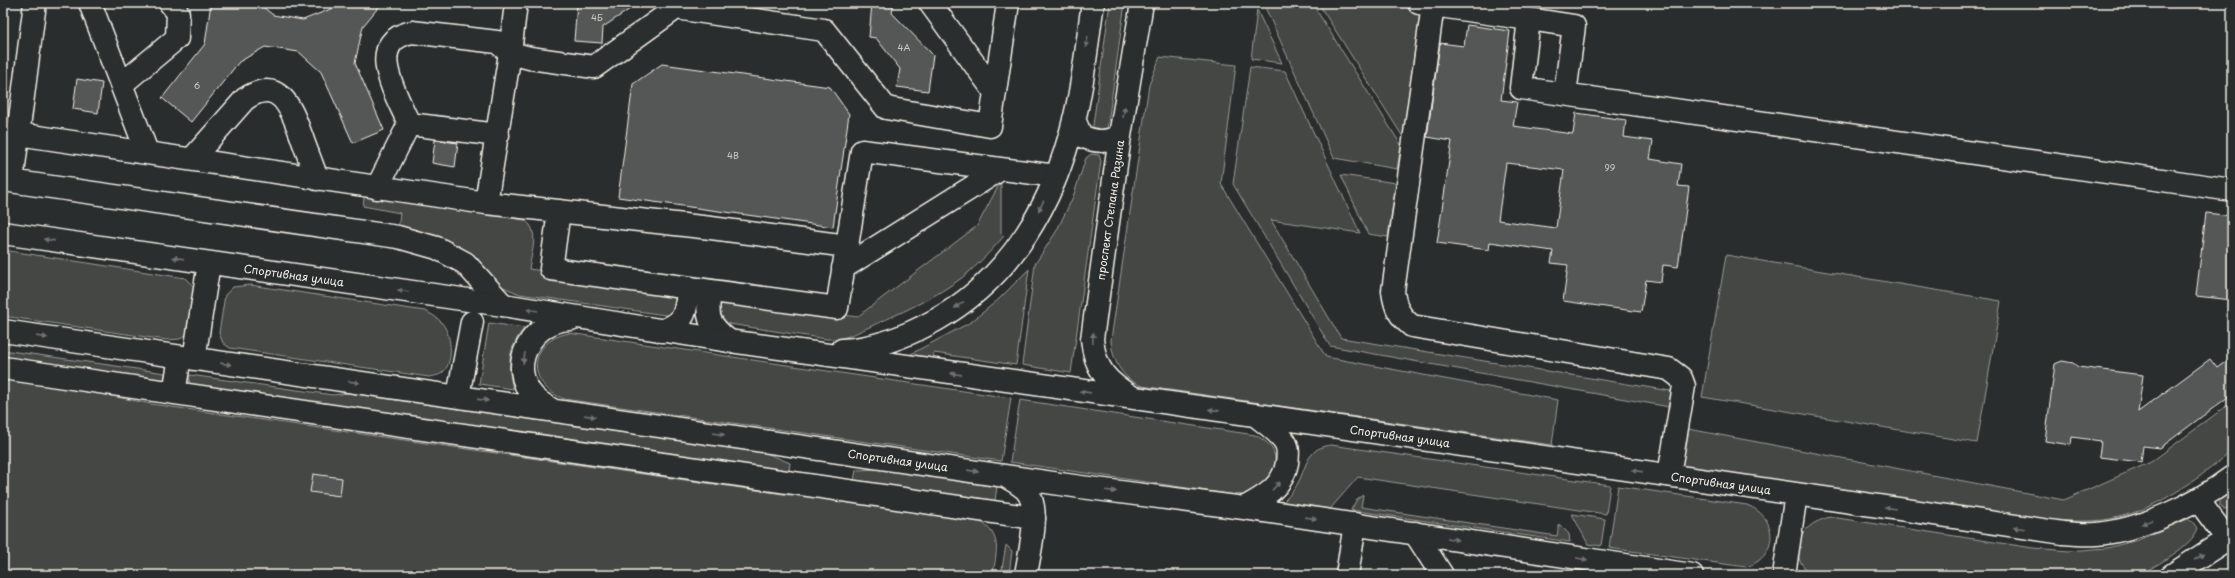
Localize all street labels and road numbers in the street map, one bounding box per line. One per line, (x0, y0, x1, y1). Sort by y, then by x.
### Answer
street label: проспект Степана Разина (1092, 139, 1128, 281)
street label: Спортивная улица (243, 260, 345, 290)
street label: Спортивная улица (1349, 421, 1451, 451)
street label: Спортивная улица (847, 445, 949, 475)
street label: Спортивная улица (1670, 468, 1772, 498)

